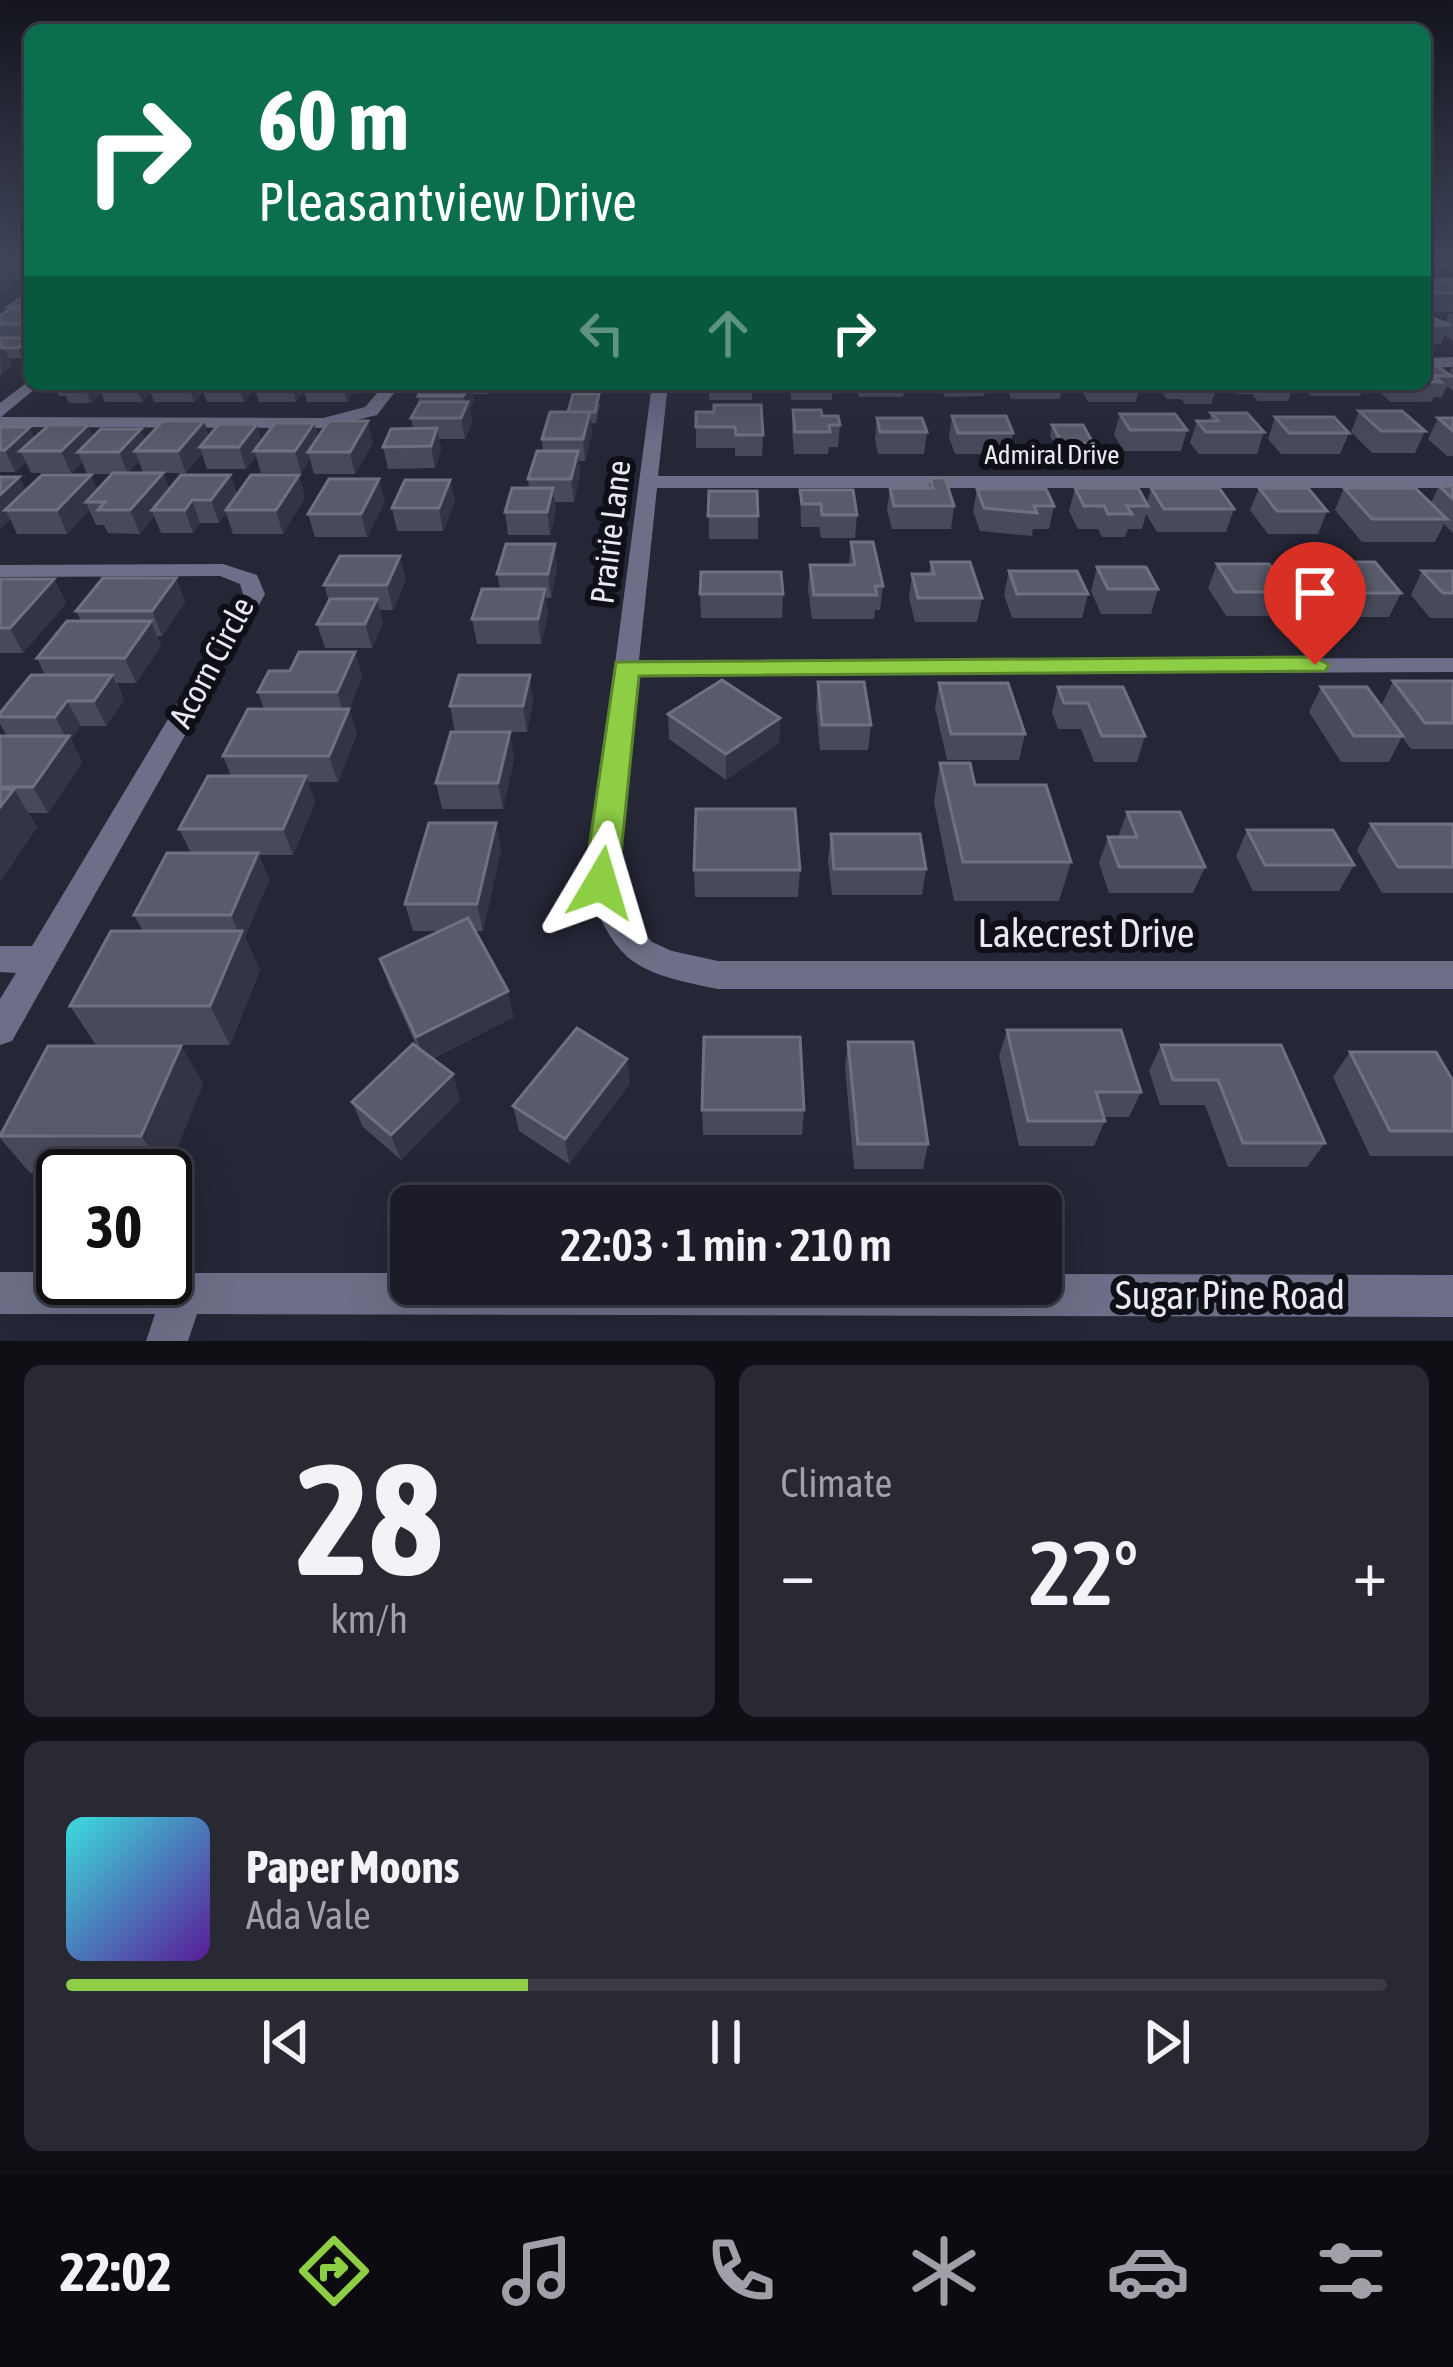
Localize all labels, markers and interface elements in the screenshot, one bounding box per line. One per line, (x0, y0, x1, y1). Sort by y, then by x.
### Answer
icon: right (60, 72, 216, 228)
text: 60 m (258, 72, 409, 168)
text: Pleasantview Drive (258, 171, 637, 232)
icon: left (569, 300, 635, 366)
icon: ahead (695, 300, 761, 366)
icon: right (821, 300, 887, 366)
street label: Admiral Drive (985, 439, 1119, 470)
street label: Prairie Lane (582, 458, 638, 606)
pin (1264, 542, 1366, 665)
icon: arrive (1282, 560, 1348, 626)
street label: Acorn Circle (161, 590, 261, 734)
position arrow (538, 820, 664, 946)
street label: Lakecrest Drive (978, 911, 1194, 955)
speed limit sign: 30 (36, 1149, 192, 1305)
text: 22:03 · 1 min · 210 m (560, 1219, 892, 1271)
street label: Sugar Pine Road (1115, 1273, 1345, 1317)
text: 28 (296, 1429, 443, 1608)
text: Climate (781, 1461, 892, 1505)
text: 22° (1029, 1521, 1138, 1624)
text: − (781, 1534, 815, 1610)
text: + (1353, 1534, 1387, 1610)
text: km/h (331, 1597, 408, 1641)
text: Paper Moons (246, 1841, 459, 1893)
text: Ada Vale (246, 1893, 371, 1937)
icon: previous (253, 2009, 319, 2075)
icon: pause (693, 2009, 759, 2075)
icon: next (1134, 2009, 1200, 2075)
icon: directions (292, 2229, 376, 2313)
icon: music (495, 2229, 579, 2313)
icon: phone (699, 2229, 783, 2313)
icon: climate (902, 2229, 986, 2313)
icon: car (1106, 2229, 1190, 2313)
icon: filters (1309, 2229, 1393, 2313)
text: 22:02 (60, 2241, 172, 2302)

